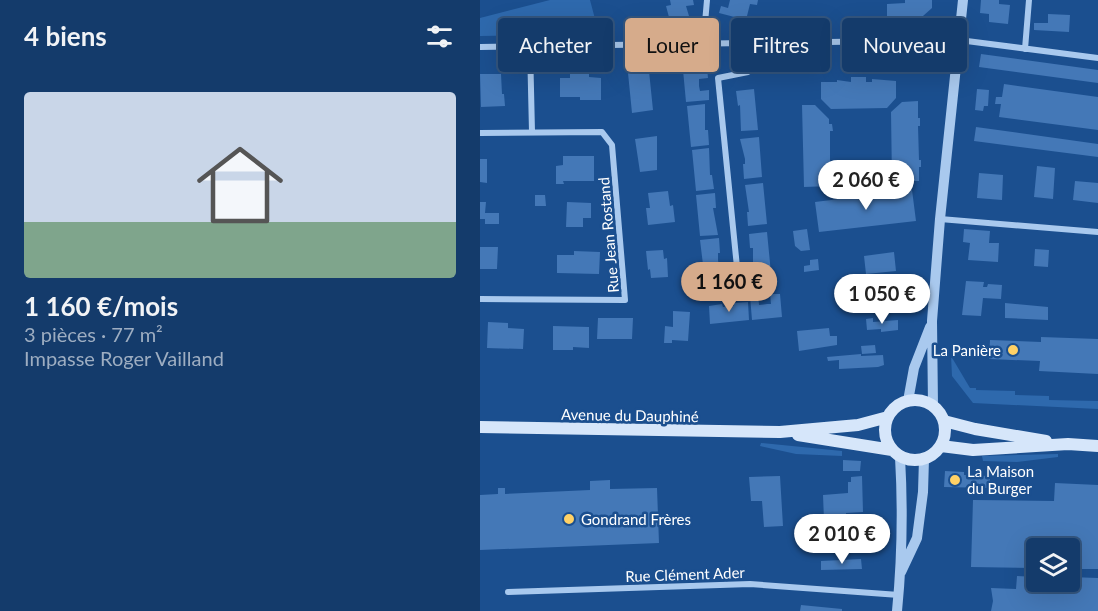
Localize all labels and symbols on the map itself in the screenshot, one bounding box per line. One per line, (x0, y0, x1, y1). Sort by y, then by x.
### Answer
pin: 2 060 € (811, 160, 921, 211)
street label: Rue Jean Rostand (594, 176, 622, 294)
pin: 1 160 € (674, 262, 784, 313)
pin: 1 050 € (827, 274, 937, 325)
place label: La Panière (933, 341, 1001, 359)
marker: La Panière (1006, 343, 1020, 357)
street label: Avenue du Dauphiné (561, 405, 699, 425)
place label: La Maison du Burger (967, 462, 1034, 497)
marker: La Maison du Burger (948, 473, 962, 487)
place label: Gondrand Frères (581, 510, 691, 528)
marker: Gondrand Frères (562, 512, 576, 526)
pin: 2 010 € (787, 514, 897, 565)
street label: Rue Clément Ader (625, 563, 746, 585)

